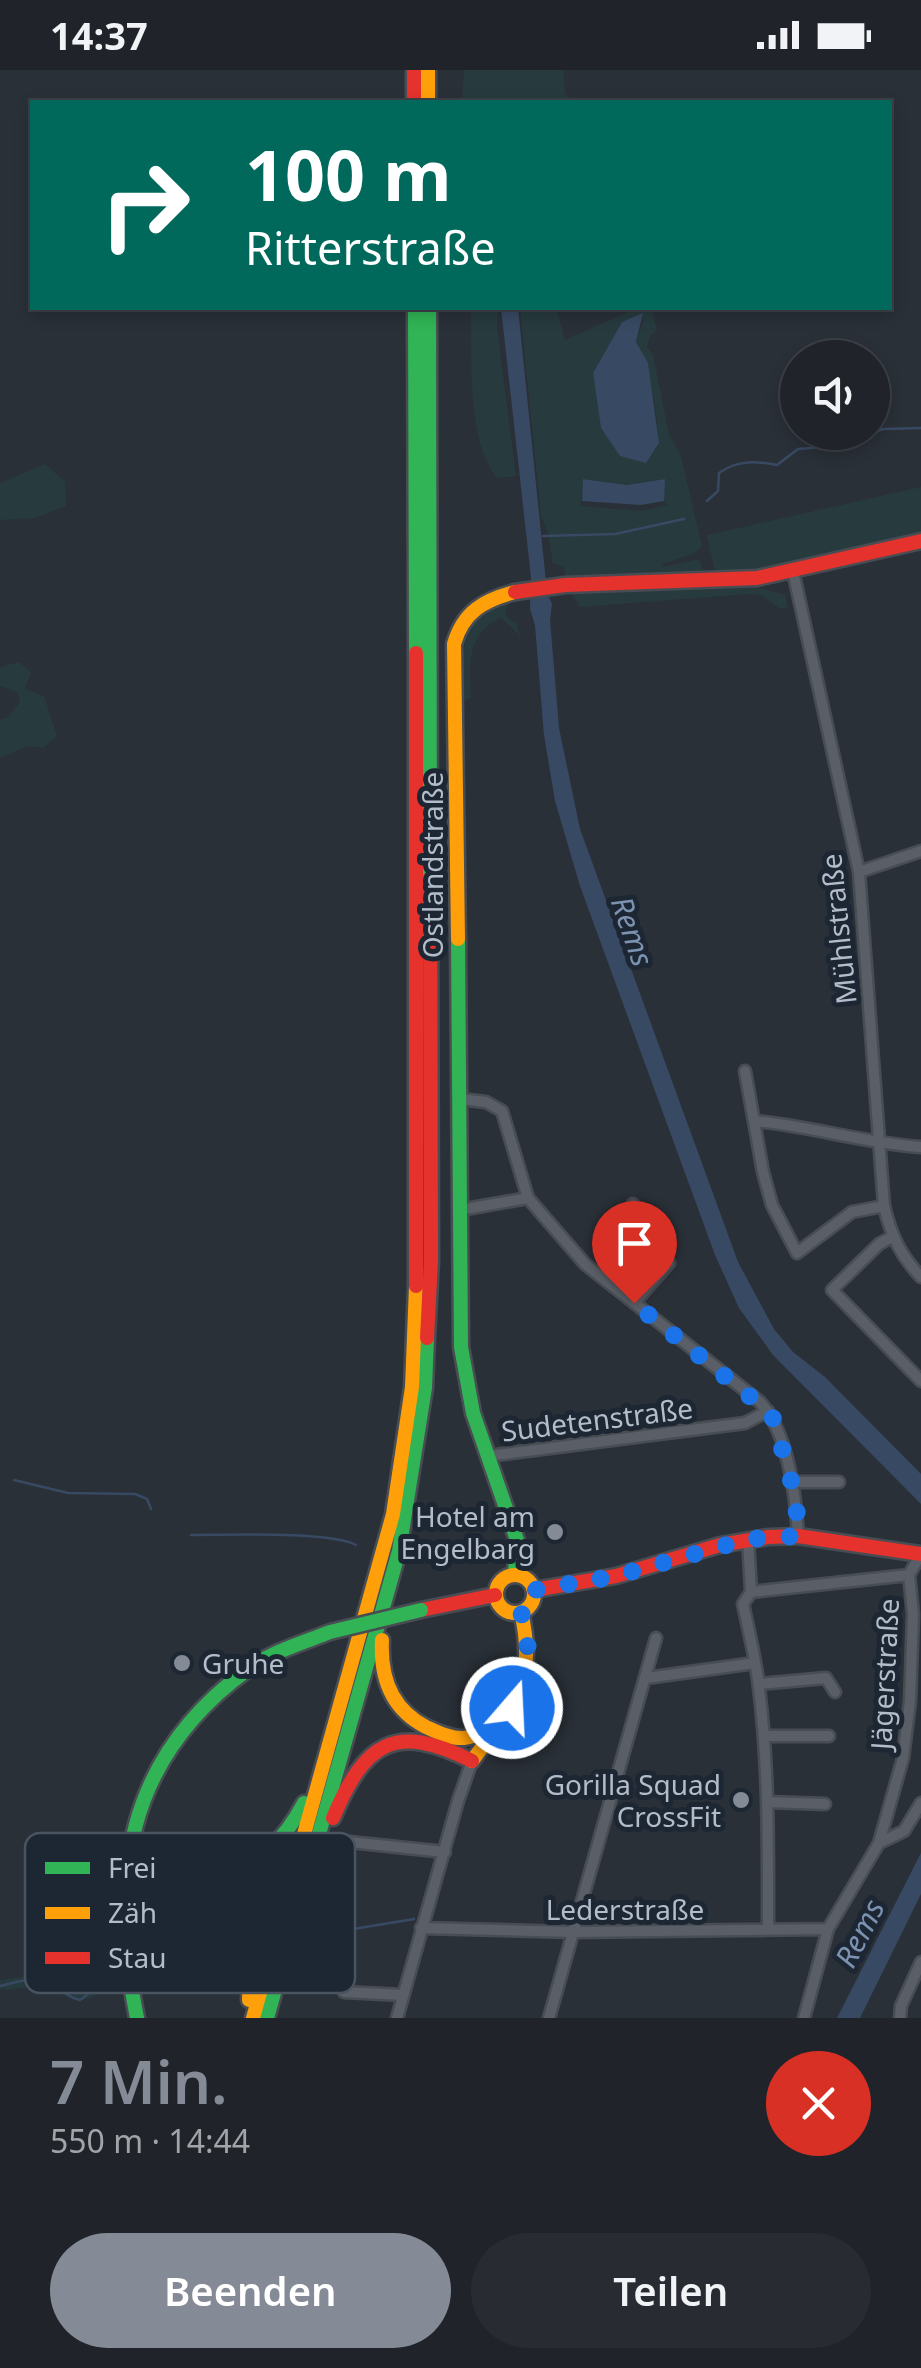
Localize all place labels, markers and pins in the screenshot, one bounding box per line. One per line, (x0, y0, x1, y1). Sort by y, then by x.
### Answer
pin (592, 1201, 677, 1304)
place label: Hotel am Engelbarg (400, 1497, 535, 1567)
marker: Hotel am Engelbarg (544, 1521, 566, 1543)
place label: Gruhe (202, 1644, 284, 1682)
marker: Gruhe (171, 1652, 193, 1674)
place label: Gorilla Squad CrossFit (545, 1765, 721, 1835)
marker: Gorilla Squad CrossFit (730, 1789, 752, 1811)

